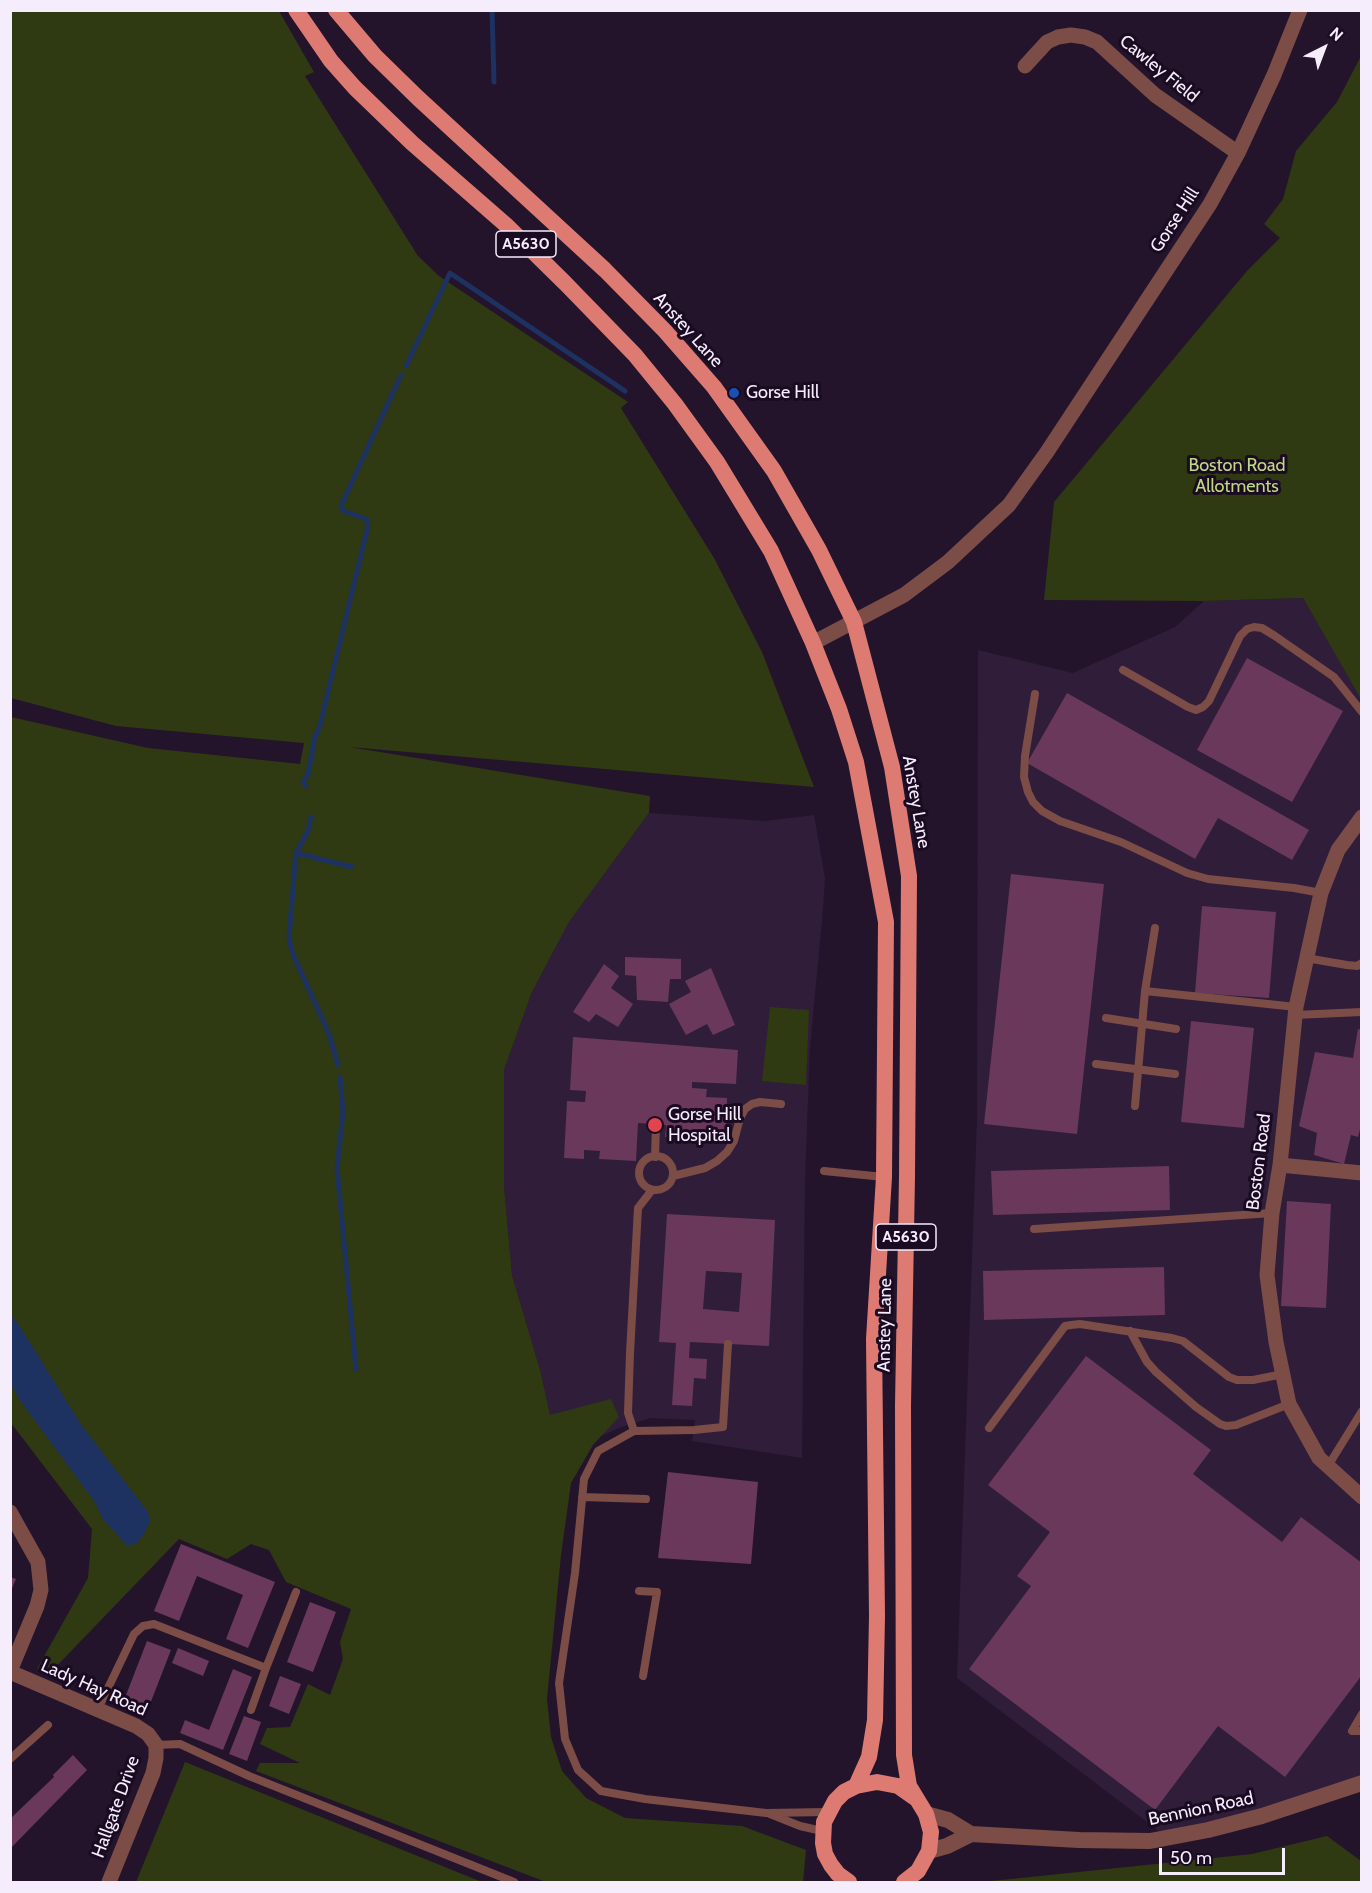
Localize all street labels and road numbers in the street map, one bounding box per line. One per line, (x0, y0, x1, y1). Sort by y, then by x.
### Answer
street label: Cawley Field (1115, 31, 1203, 107)
street label: Gorse Hill (1146, 183, 1204, 257)
road number: A5630 (496, 231, 556, 257)
street label: Anstey Lane (649, 288, 727, 372)
street label: Anstey Lane (897, 754, 935, 850)
street label: Boston Road (1242, 1112, 1276, 1212)
road number: A5630 (876, 1224, 936, 1250)
street label: Anstey Lane (873, 1278, 897, 1372)
street label: Lady Hay Road (38, 1655, 150, 1721)
street label: Hallgate Drive (88, 1753, 144, 1861)
street label: Bennion Road (1146, 1787, 1256, 1831)

